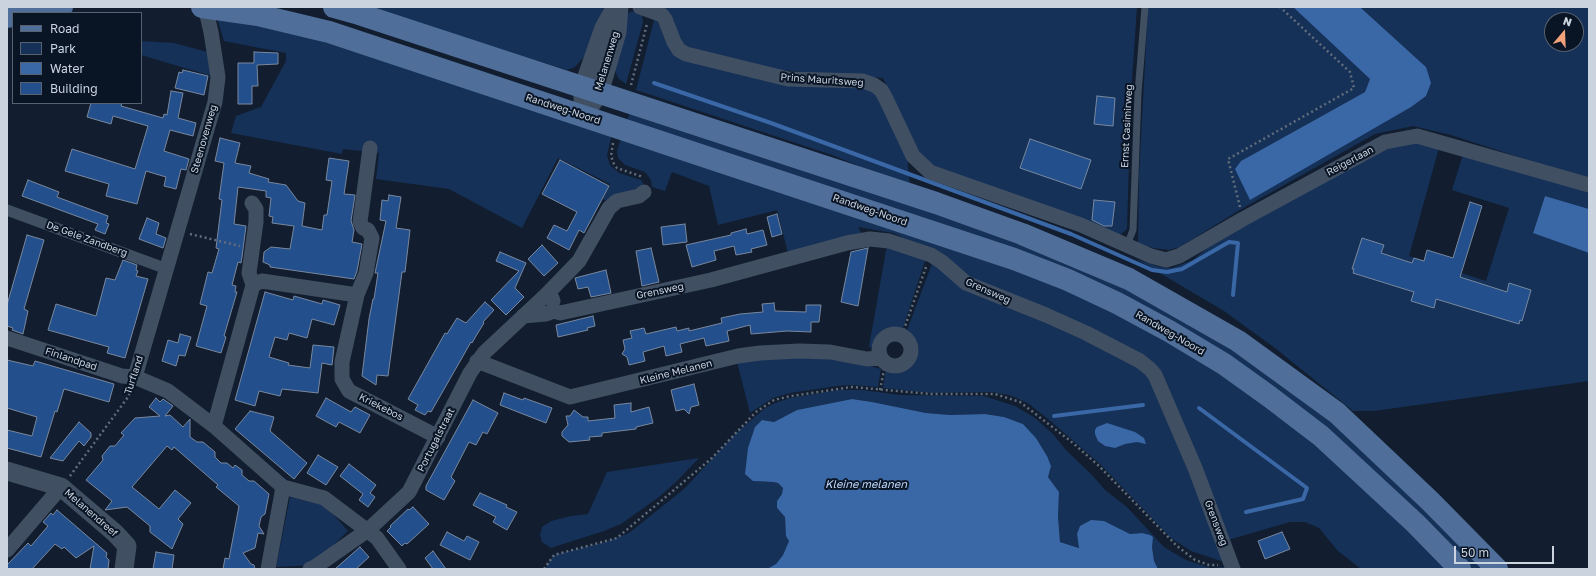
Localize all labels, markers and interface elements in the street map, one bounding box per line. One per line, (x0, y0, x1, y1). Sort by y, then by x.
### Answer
legend (12, 12, 142, 104)
north arrow (1544, 12, 1584, 52)
text: N (1562, 14, 1574, 29)
text: Road (50, 21, 79, 36)
street label: Melanenweg (592, 30, 622, 92)
text: Park (50, 41, 76, 56)
text: Water (50, 61, 84, 76)
street label: Prins Mauritsweg (780, 71, 864, 89)
text: Building (50, 81, 98, 96)
street label: Ernst Casimirweg (1119, 84, 1135, 168)
street label: Randweg-Noord (524, 91, 602, 127)
street label: Steenovenweg (188, 103, 220, 175)
street label: Reigerlaan (1324, 144, 1376, 178)
street label: Randweg-Noord (831, 192, 909, 228)
street label: De Gele Zandberg (45, 219, 129, 259)
street label: Grensweg (964, 276, 1012, 306)
street label: Grensweg (635, 280, 685, 302)
street label: Randweg-Noord (1133, 308, 1207, 358)
street label: Finlandpad (44, 345, 98, 373)
street label: Turfland (122, 354, 146, 396)
street label: Kleine Melanen (639, 357, 713, 387)
street label: Kriekebos (357, 391, 405, 423)
street label: Portugalstraat (415, 406, 457, 474)
water label: Kleine melanen (825, 478, 907, 492)
street label: Melanendreef (62, 487, 120, 539)
street label: Grensweg (1202, 498, 1230, 548)
scale bar (1456, 538, 1556, 564)
text: 50 m (1461, 545, 1489, 560)

